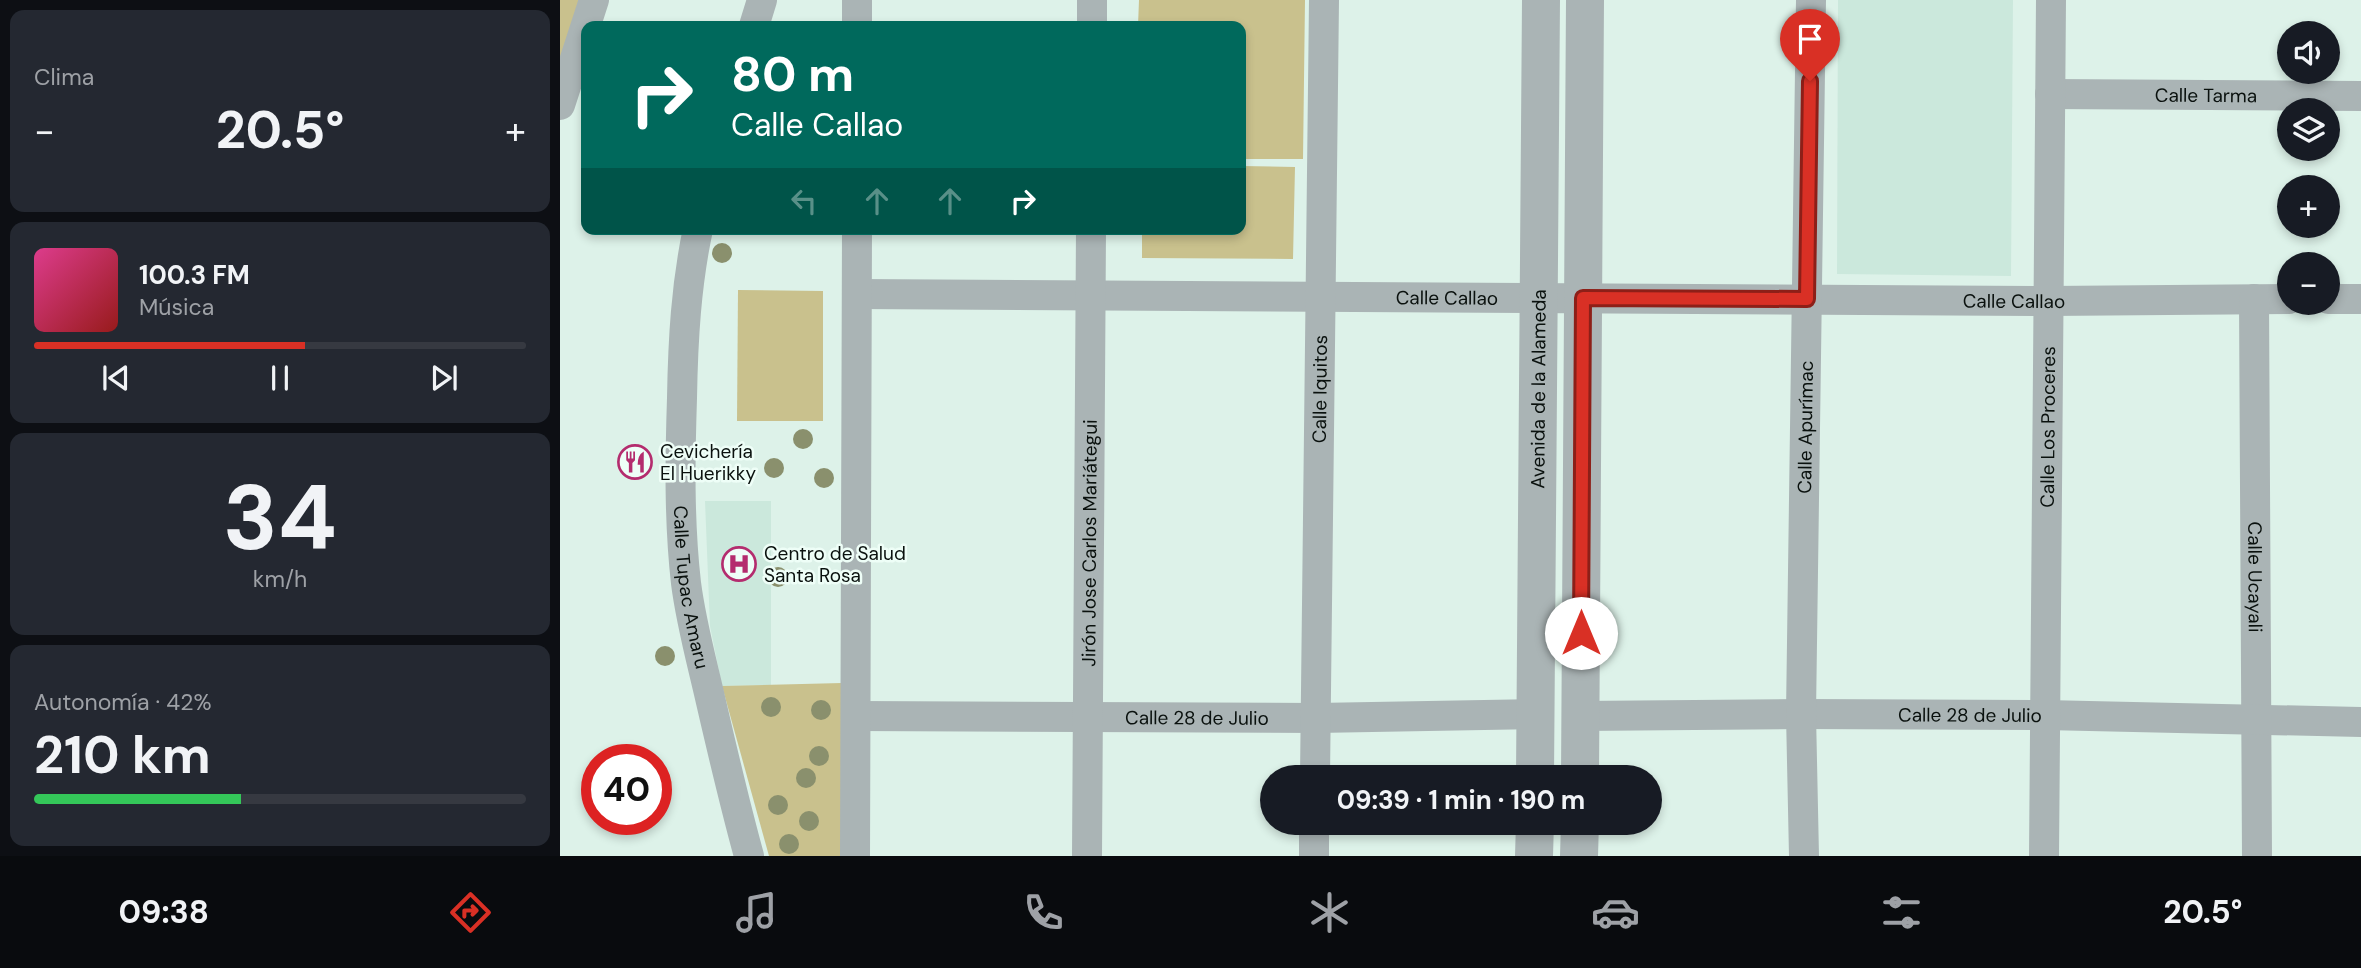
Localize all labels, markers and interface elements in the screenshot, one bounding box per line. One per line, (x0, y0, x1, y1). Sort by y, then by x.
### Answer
pin (1780, 9, 1840, 81)
icon: arrive (1791, 20, 1829, 58)
map controls (2277, 21, 2340, 315)
button: sound (2277, 21, 2340, 84)
text: 80 m (731, 42, 854, 106)
icon: right (616, 49, 707, 140)
text: Clima (34, 62, 94, 92)
street label: Calle Tarma (2155, 82, 2257, 108)
text: 20.5° (216, 96, 344, 164)
button: layers (2277, 98, 2340, 161)
text: Calle Callao (731, 104, 903, 146)
text: − (34, 106, 55, 156)
text: + (505, 106, 526, 156)
button: + (2277, 175, 2340, 238)
icon: left (785, 182, 823, 220)
icon: ahead (858, 182, 896, 220)
icon: ahead (931, 182, 969, 220)
icon: right (1004, 182, 1042, 220)
button: − (2277, 252, 2340, 315)
text: 100.3 FM (139, 258, 250, 292)
street label: Calle Callao (1396, 285, 1498, 310)
street label: Calle Callao (1963, 288, 2065, 314)
street label: Avenida de la Alameda (1525, 289, 1551, 489)
text: Música (139, 292, 214, 322)
street label: Calle Iquitos (1306, 335, 1333, 443)
street label: Calle Los Proceres (2034, 346, 2061, 508)
icon: previous (97, 359, 135, 397)
icon: pause (261, 359, 299, 397)
icon: next (425, 359, 463, 397)
street label: Calle Apurímac (1792, 360, 1818, 494)
street label: Jirón Jose Carlos Mariátegui (1076, 419, 1102, 667)
place label: Cevichería El Huerikky (660, 439, 756, 486)
restaurant icon: Cevichería El Huerikky (616, 443, 654, 481)
text: 34 (223, 459, 337, 577)
street label: Calle Tupac Amaru (668, 505, 715, 671)
street label: Calle Ucayali (2243, 521, 2268, 632)
place label: Centro de Salud Santa Rosa (764, 541, 906, 588)
hospital icon: Centro de Salud Santa Rosa (720, 545, 758, 583)
text: km/h (253, 564, 307, 594)
position arrow (1544, 596, 1618, 670)
text: Autonomía · 42% (34, 687, 212, 717)
street label: Calle 28 de Julio (1898, 702, 2042, 727)
street label: Calle 28 de Julio (1125, 705, 1269, 730)
text: 210 km (34, 721, 211, 789)
speed limit sign: 40 (581, 744, 672, 835)
text: 09:39 · 1 min · 190 m (1337, 783, 1585, 817)
icon: directions (446, 888, 495, 937)
icon: music (732, 888, 781, 937)
icon: phone (1019, 888, 1068, 937)
icon: climate (1305, 888, 1354, 937)
icon: car (1591, 888, 1640, 937)
icon: filters (1877, 888, 1926, 937)
text: 09:38 (119, 891, 209, 933)
text: 20.5° (2163, 891, 2242, 933)

